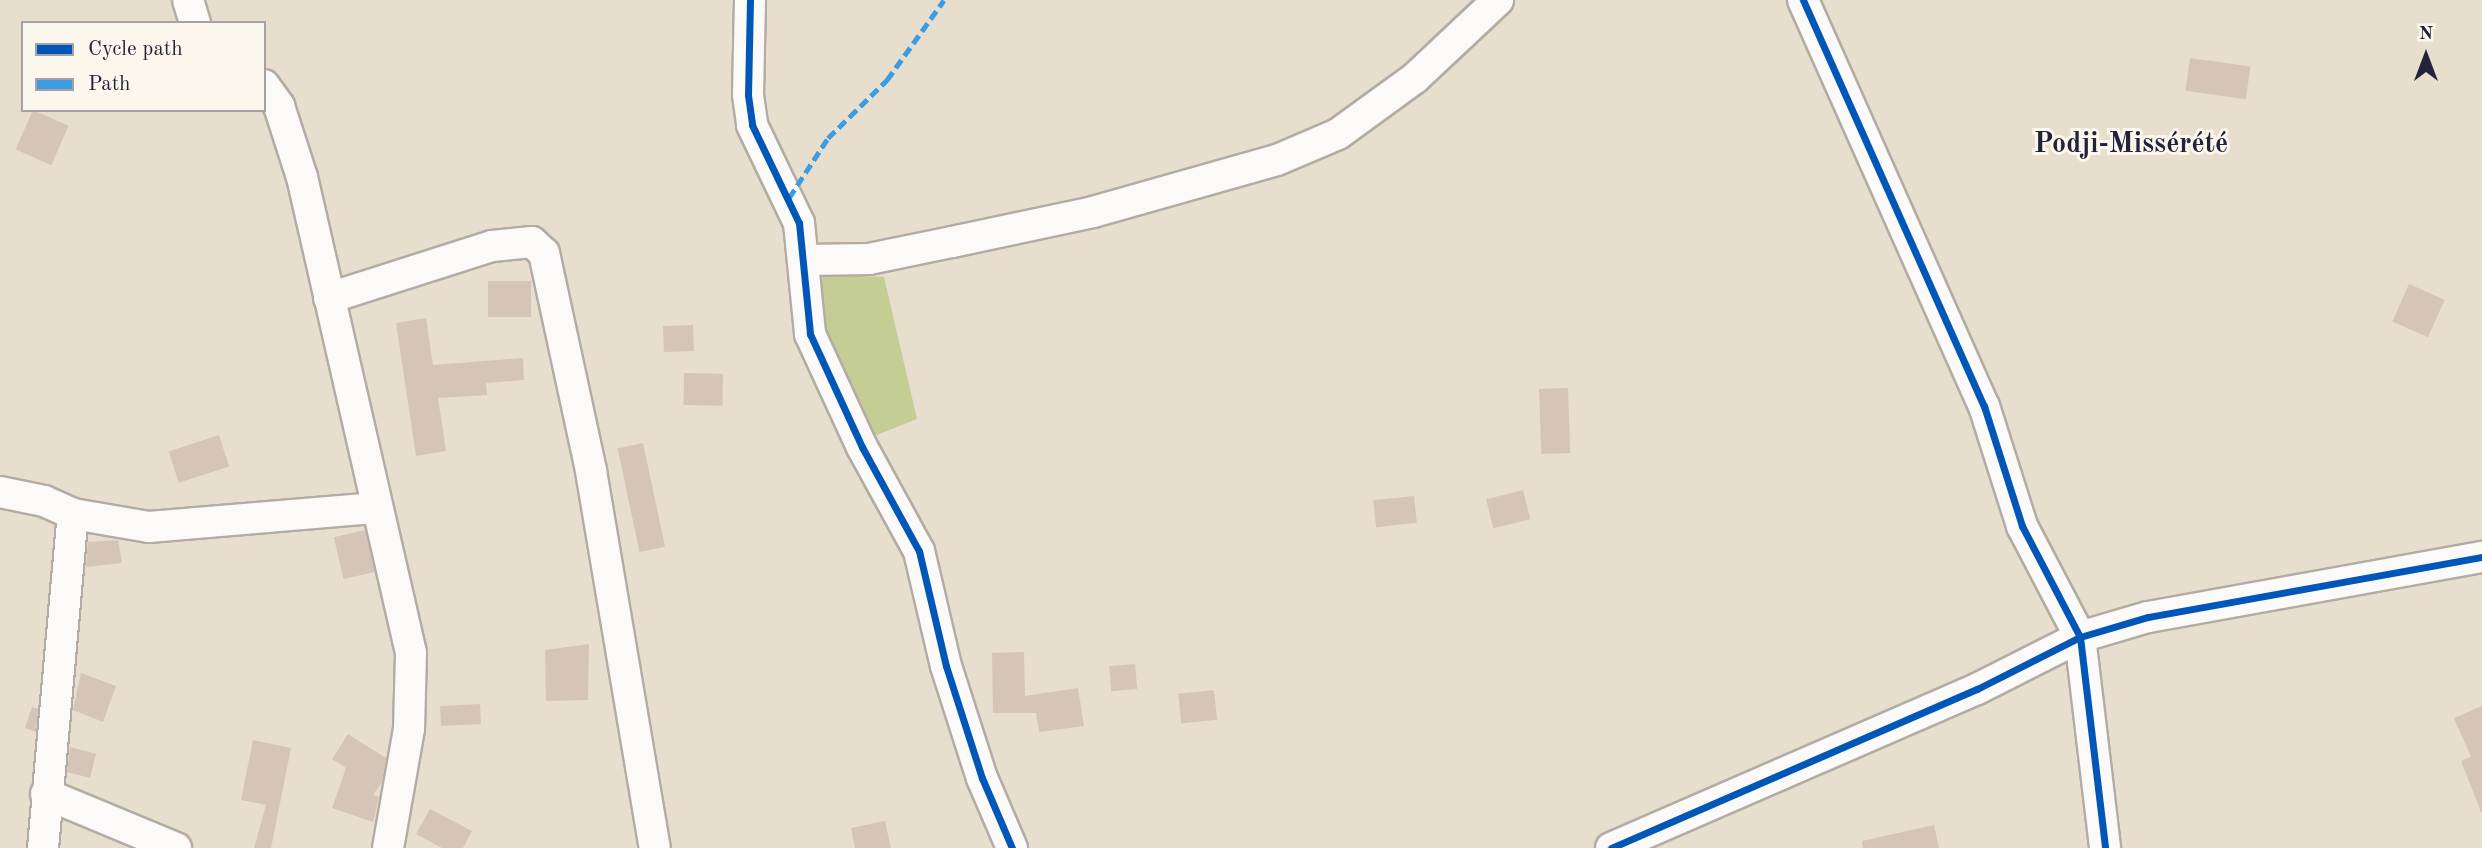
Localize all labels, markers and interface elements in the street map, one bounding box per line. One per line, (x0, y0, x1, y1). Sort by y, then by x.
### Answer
legend (21, 21, 266, 112)
north arrow (2391, 21, 2461, 91)
text: N (2419, 25, 2433, 44)
text: Cycle path (88, 39, 183, 60)
text: Path (88, 74, 131, 95)
district label: Podji-Missérété (2034, 128, 2228, 162)

